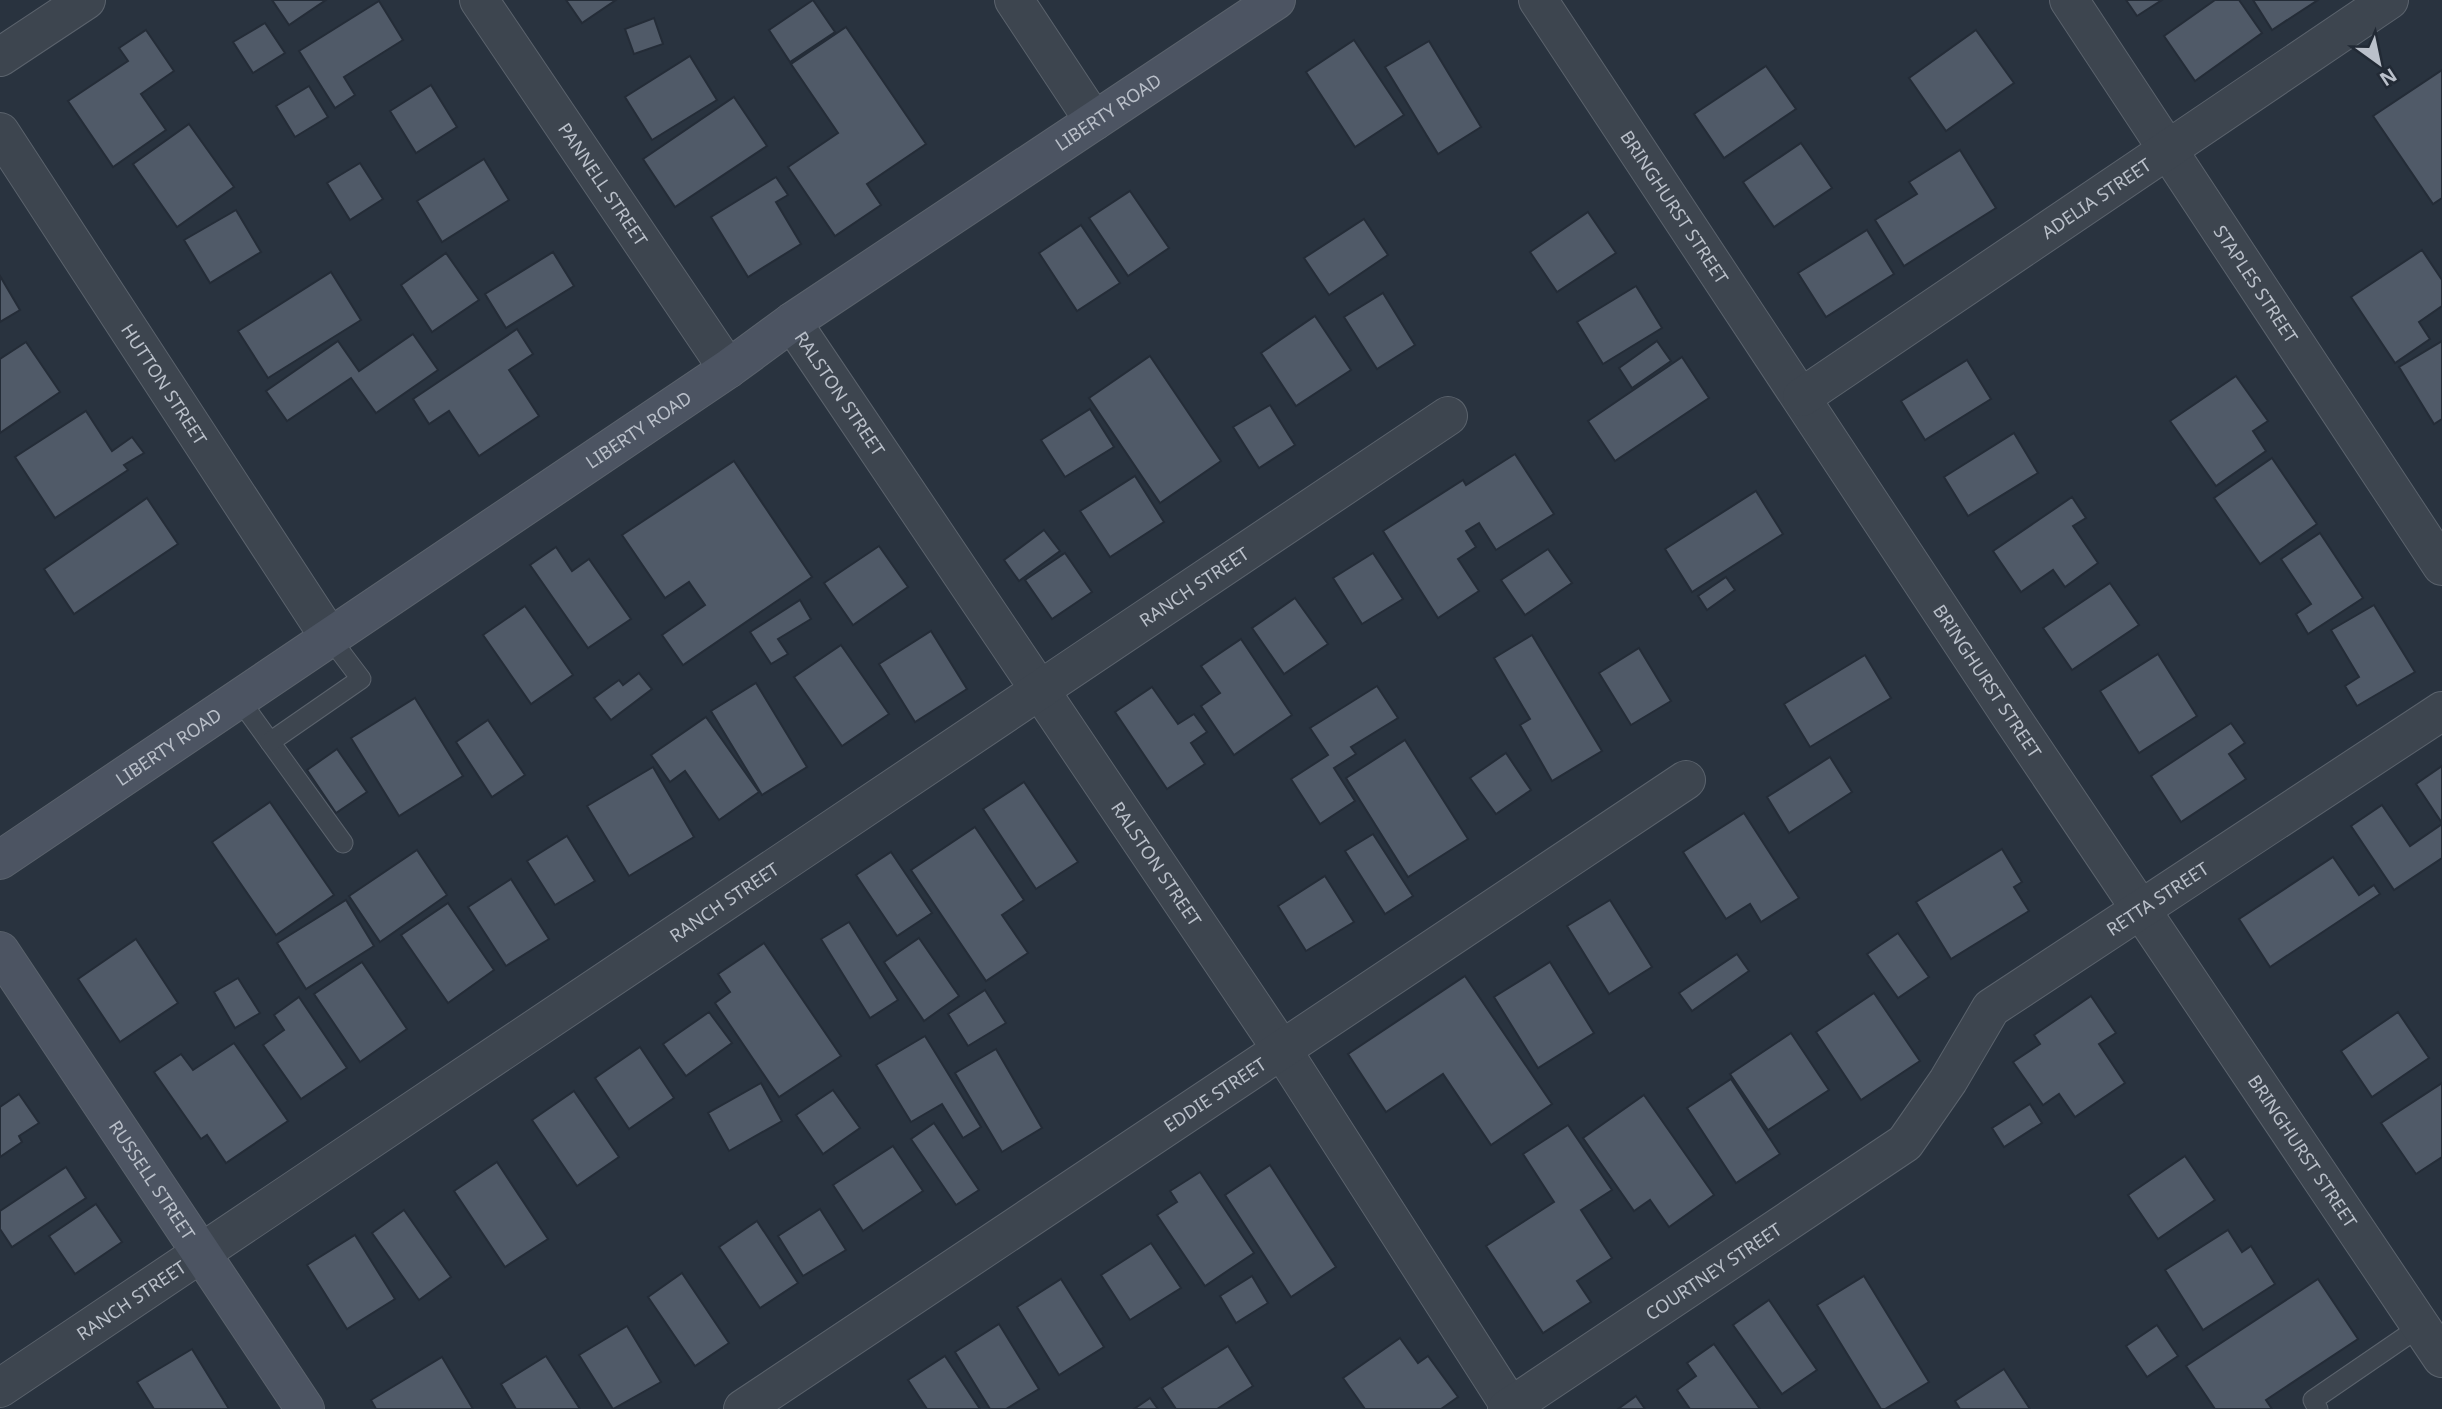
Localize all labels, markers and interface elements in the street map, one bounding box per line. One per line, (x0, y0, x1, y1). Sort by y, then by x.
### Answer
north arrow (2344, 28, 2414, 98)
text: N (2375, 62, 2402, 92)
street label: LIBERTY ROAD (1050, 68, 1166, 156)
street label: PANNELL STREET (553, 118, 653, 250)
street label: BRINGHURST STREET (1615, 126, 1734, 288)
street label: ADELIA STREET (2036, 152, 2156, 244)
street label: STAPLES STREET (2209, 220, 2304, 347)
street label: HUTTON STREET (116, 319, 213, 449)
street label: RALSTON STREET (790, 326, 891, 460)
street label: LIBERTY ROAD (581, 385, 696, 474)
street label: RANCH STREET (1135, 541, 1253, 632)
street label: BRINGHURST STREET (1928, 600, 2047, 762)
street label: LIBERTY ROAD (111, 702, 226, 791)
street label: RALSTON STREET (1106, 797, 1207, 931)
street label: RETTA STREET (2102, 856, 2213, 941)
street label: RANCH STREET (665, 857, 783, 947)
street label: EDDIE STREET (1159, 1052, 1271, 1137)
street label: BRINGHURST STREET (2243, 1070, 2363, 1232)
street label: RUSSELL STREET (104, 1115, 201, 1244)
street label: COURTNEY STREET (1640, 1217, 1786, 1325)
street label: RANCH STREET (72, 1255, 191, 1345)

